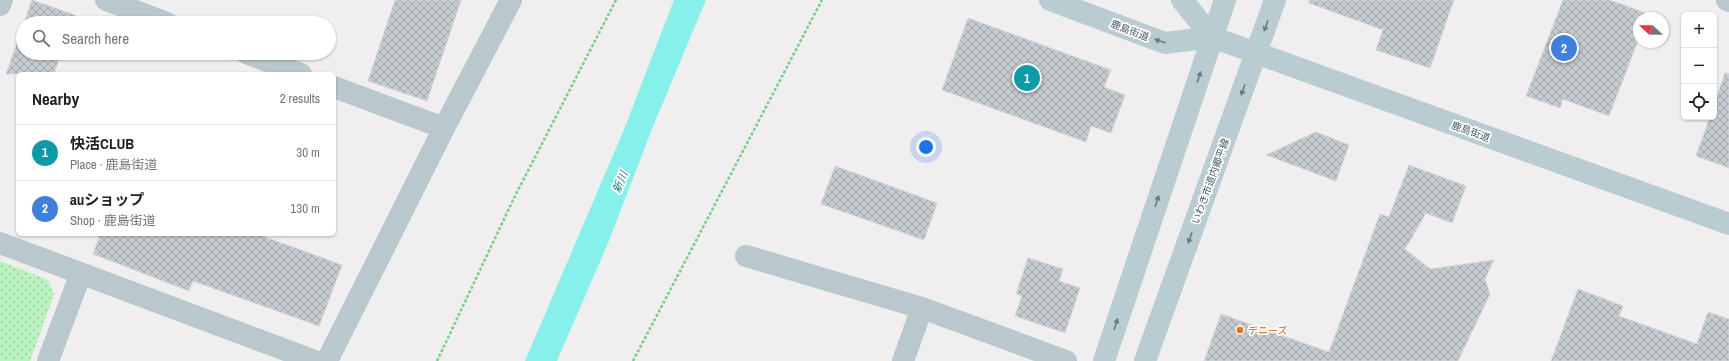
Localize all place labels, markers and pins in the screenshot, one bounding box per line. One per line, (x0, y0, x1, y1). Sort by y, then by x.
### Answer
pin: 2 (1551, 33, 1577, 63)
pin: 1 (1014, 63, 1040, 93)
place label: デニーズ (1248, 324, 1288, 337)
marker: デニーズ (1235, 325, 1245, 335)

